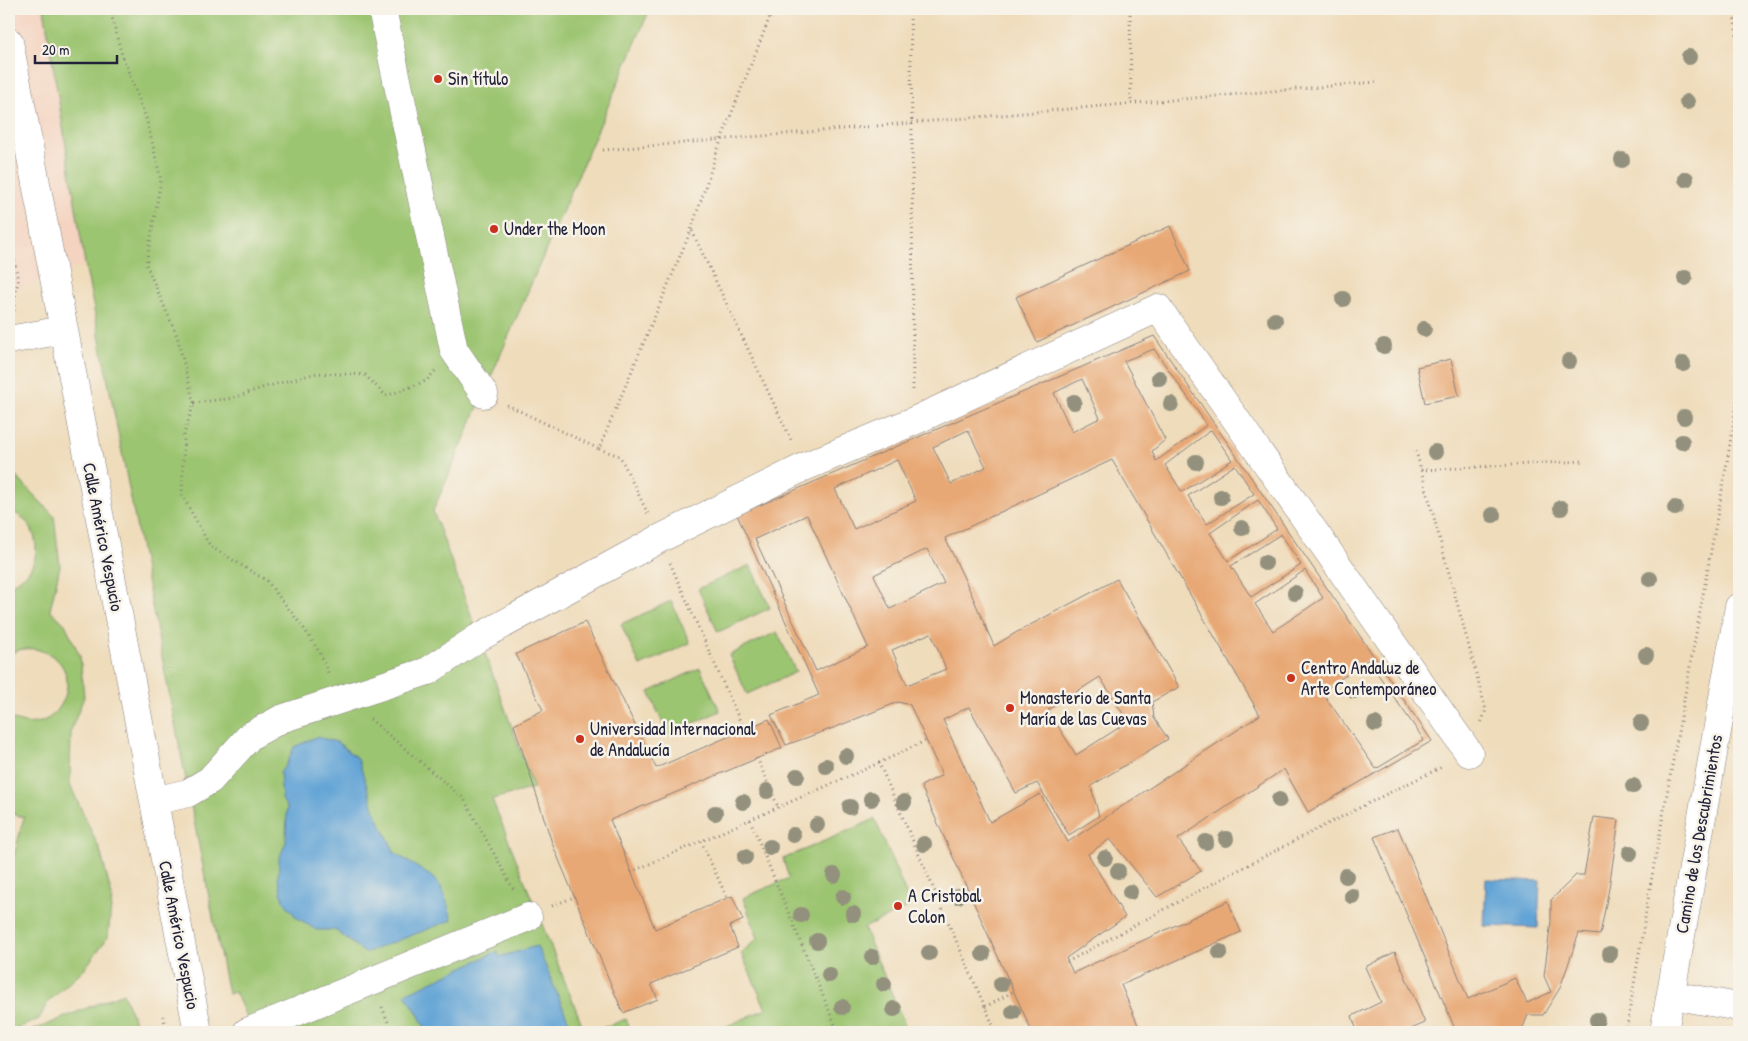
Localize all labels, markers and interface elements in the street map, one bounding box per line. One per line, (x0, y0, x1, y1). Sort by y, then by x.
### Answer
scale bar (35, 32, 118, 64)
text: 20 m (42, 39, 69, 60)
place label: Sin título (448, 66, 508, 91)
marker: Sin título (432, 73, 444, 85)
place label: Under the Moon (504, 216, 606, 241)
marker: Under the Moon (488, 223, 500, 235)
street label: Calle Américo Vespucio (77, 460, 130, 613)
place label: Centro Andaluz de Arte Contemporáneo (1301, 655, 1437, 701)
marker: Centro Andaluz de Arte Contemporáneo (1285, 672, 1297, 684)
place label: Monasterio de Santa María de las Cuevas (1020, 685, 1151, 731)
marker: Monasterio de Santa María de las Cuevas (1004, 702, 1016, 714)
place label: Universidad Internacional de Andalucía (590, 716, 756, 762)
marker: Universidad Internacional de Andalucía (574, 733, 586, 745)
street label: Camino de los Descubrimientos (1669, 733, 1728, 935)
street label: Calle Américo Vespucio (153, 858, 206, 1011)
place label: A Cristobal Colon (908, 883, 982, 929)
marker: A Cristobal Colon (892, 900, 904, 912)

